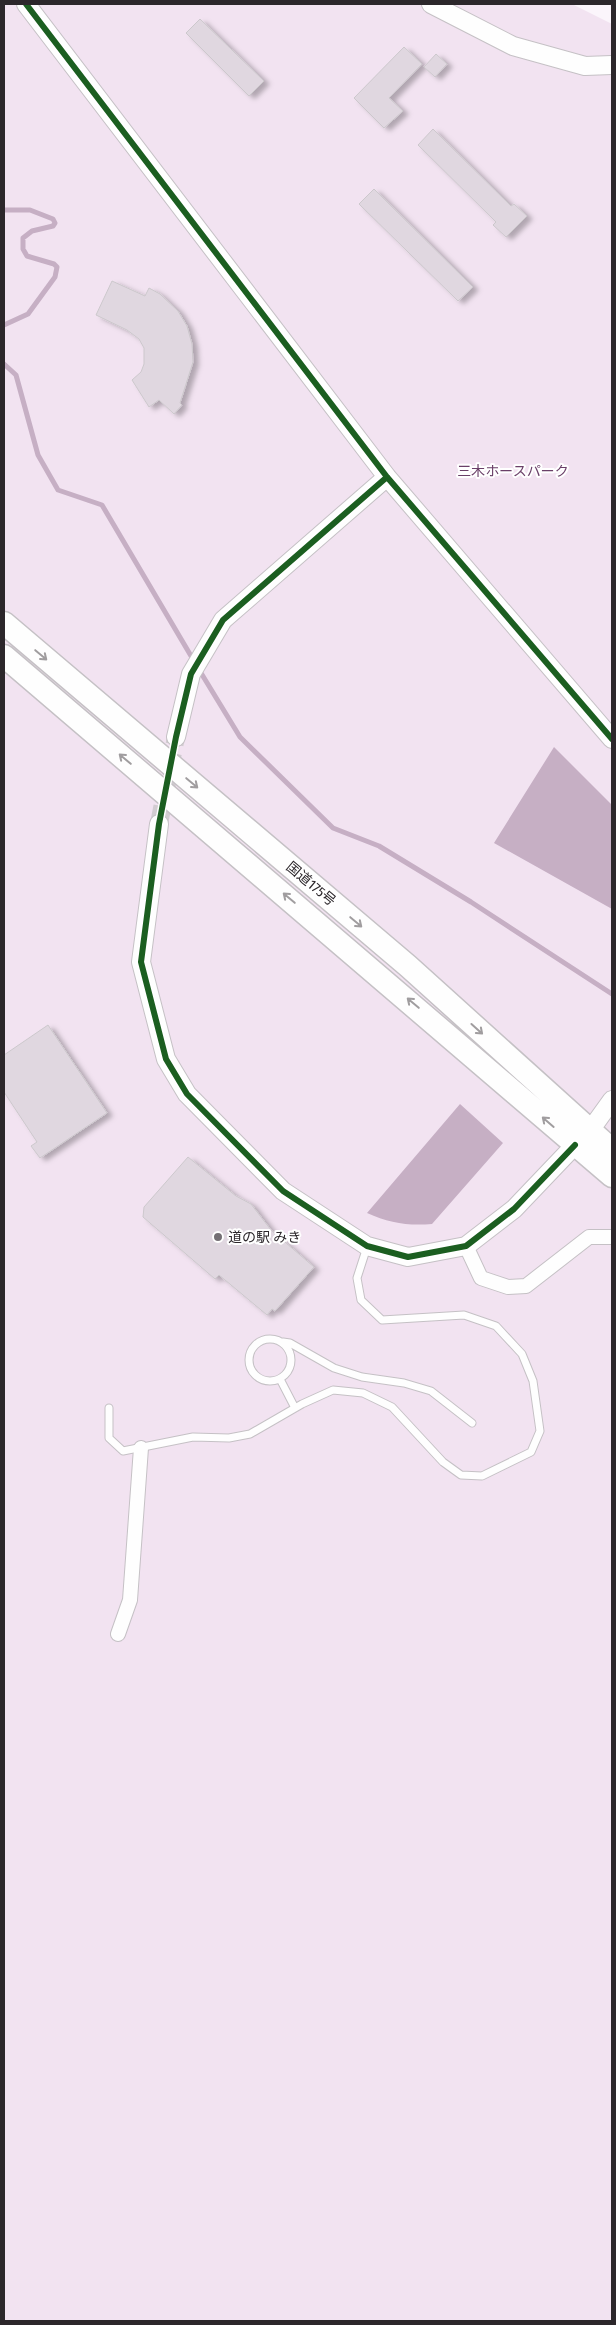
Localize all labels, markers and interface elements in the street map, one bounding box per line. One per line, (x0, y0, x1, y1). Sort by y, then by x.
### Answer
park label: 三木ホースパーク (457, 463, 569, 480)
one-way arrow (34, 649, 47, 660)
one-way arrow (118, 753, 131, 765)
one-way arrow (185, 777, 198, 788)
street label: 国道175号 (283, 858, 339, 910)
one-way arrow (282, 893, 295, 904)
one-way arrow (349, 916, 362, 927)
one-way arrow (406, 998, 419, 1009)
one-way arrow (471, 1024, 484, 1035)
one-way arrow (542, 1116, 555, 1127)
place label: 道の駅 みき (228, 1229, 301, 1246)
marker: 道の駅 みき (212, 1231, 224, 1243)

